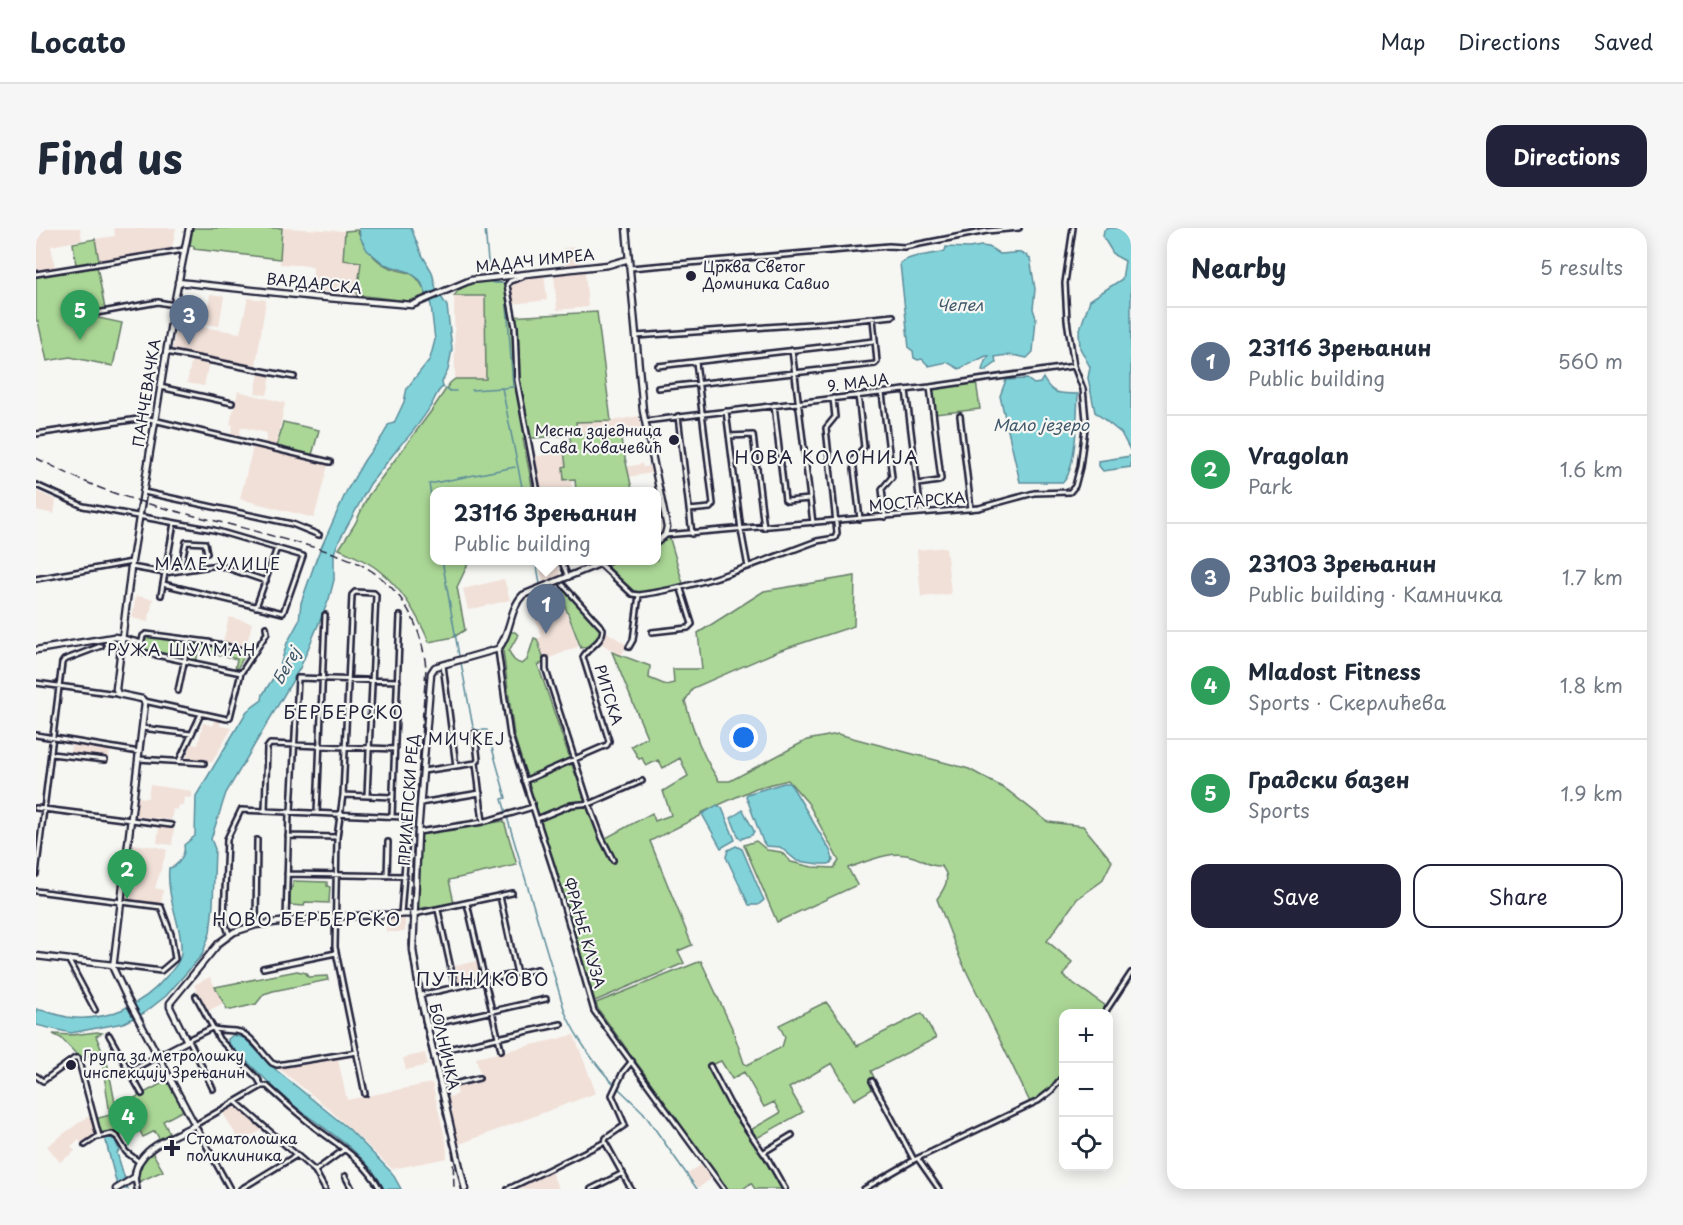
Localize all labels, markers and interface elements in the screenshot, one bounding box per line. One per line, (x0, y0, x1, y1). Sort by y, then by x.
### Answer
text: Locato (30, 20, 126, 63)
text: Map (1380, 25, 1425, 57)
text: Directions (1458, 25, 1560, 57)
text: Saved (1593, 25, 1653, 57)
text: Find us (36, 125, 183, 188)
button: Directions (1486, 125, 1647, 187)
street label: МАДАЧ ИМРЕА (474, 242, 595, 277)
text: Nearby (1191, 248, 1286, 287)
text: 5 results (1540, 252, 1623, 282)
place label: Црква Светог Доминика Савио (702, 254, 830, 294)
street label: ВАРДАРСКА (265, 266, 363, 299)
marker: Црква Светог Доминика Савио (684, 269, 698, 283)
pin: 5 (60, 291, 99, 340)
water label: Чепел (937, 292, 983, 316)
pin: 3 (170, 296, 208, 345)
text: 23116 Зрењанин (1248, 330, 1431, 363)
street label: ПАНЧЕВАЧКА (126, 337, 165, 448)
text: 1 (1206, 346, 1215, 376)
text: 560 m (1558, 346, 1623, 376)
text: Public building (1248, 363, 1385, 393)
street label: 9. МАЈА (826, 366, 890, 397)
water label: Мало језеро (993, 412, 1090, 436)
place label: Месна заједница Сава Ковачевић (535, 418, 663, 458)
marker: Месна заједница Сава Ковачевић (667, 433, 681, 447)
text: Vragolan (1248, 438, 1349, 471)
district label: НОВА КОЛОНИЈА (734, 443, 920, 470)
text: 2 (1203, 454, 1218, 484)
text: 1.6 km (1560, 454, 1623, 484)
text: Park (1248, 471, 1293, 501)
street label: МОСТАРСКА (868, 485, 966, 516)
popup (430, 487, 661, 565)
text: 23116 Зрењанин (454, 495, 637, 528)
text: Public building (454, 528, 591, 558)
text: 23103 Зрењанин (1248, 546, 1436, 579)
district label: МАЛЕ УЛИЦЕ (154, 551, 282, 575)
text: 3 (1204, 562, 1217, 592)
text: 1.7 km (1562, 562, 1623, 592)
text: Public building · Камничка (1248, 579, 1503, 609)
pin: 1 (526, 584, 566, 634)
district label: РУЖА ШУЛМАН (107, 637, 257, 661)
water label: Бегеј (265, 640, 307, 688)
text: Mladost Fitness (1248, 654, 1421, 687)
street label: РИТСКА (589, 662, 630, 728)
text: 4 (1204, 670, 1217, 700)
text: 1.8 km (1560, 670, 1623, 700)
text: Sports · Скерлићева (1248, 687, 1446, 717)
district label: БЕРБЕРСКО (283, 698, 405, 725)
your location (729, 723, 758, 752)
district label: МИЧКЕЈ (428, 726, 506, 750)
street label: ПРИЛЕПСКИ РЕД (391, 733, 424, 866)
text: Градски базен (1248, 762, 1409, 795)
text: 5 (1204, 778, 1217, 808)
text: 1.9 km (1560, 778, 1623, 808)
text: Sports (1248, 795, 1310, 825)
pin: 2 (108, 850, 146, 899)
button: Save (1191, 864, 1401, 928)
button: Share (1413, 864, 1623, 928)
street label: ФРАЊЕ КЛУЗА (559, 875, 612, 991)
district label: НОВО БЕРБЕРСКО (212, 905, 402, 932)
district label: ПУТНИКОВО (416, 965, 550, 992)
street label: БОЛНИЧКА (424, 1001, 467, 1092)
map controls (1059, 1009, 1113, 1171)
button: + (1059, 1009, 1113, 1063)
place label: Група за метролошку инспекцију Зрењанин (83, 1043, 245, 1083)
marker: Група за метролошку инспекцију Зрењанин (64, 1058, 78, 1072)
button: − (1059, 1063, 1113, 1117)
pin: 4 (108, 1096, 148, 1146)
button: locate (1059, 1117, 1113, 1171)
place label: Стоматолошка поликлиника (186, 1126, 298, 1166)
marker: Стоматолошка поликлиника (163, 1139, 181, 1157)

